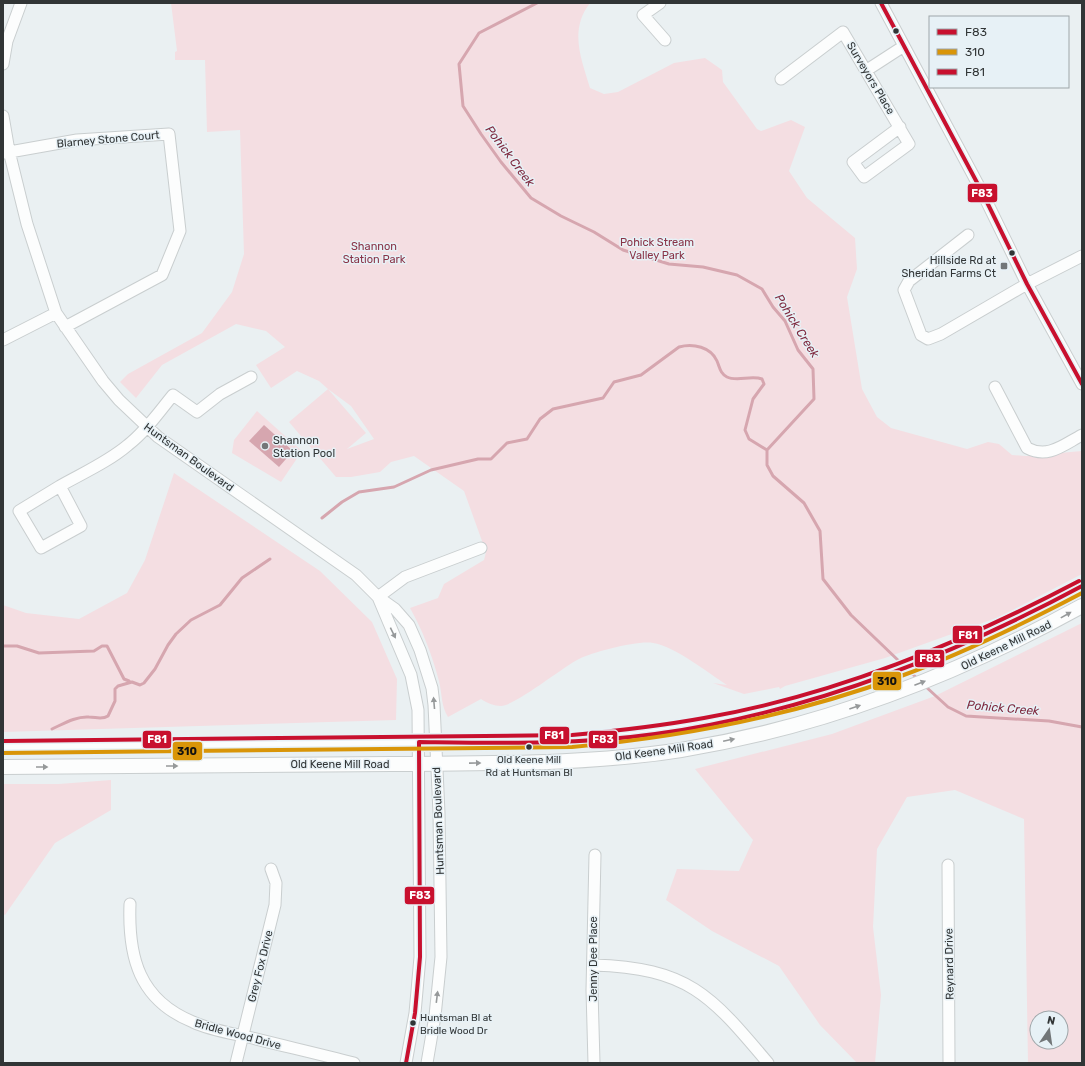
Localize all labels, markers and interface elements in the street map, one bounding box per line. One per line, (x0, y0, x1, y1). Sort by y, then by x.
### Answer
legend (929, 16, 1069, 88)
text: F83 (965, 25, 987, 39)
unlabelled marker (891, 26, 901, 36)
street label: Surveyors Place (844, 40, 897, 117)
text: 310 (965, 45, 985, 59)
text: F81 (965, 65, 985, 79)
water label: Pohick Creek (483, 123, 538, 190)
street label: Blarney Stone Court (56, 128, 161, 150)
line badge: F83 (967, 183, 998, 203)
text: F83 (971, 187, 993, 200)
park label: Pohick Stream Valley Park (620, 236, 694, 262)
park label: Shannon Station Park (343, 240, 406, 266)
unlabelled marker (1007, 248, 1017, 258)
place label: Hillside Rd at Sheridan Farms Ct (901, 254, 997, 280)
marker: Hillside Rd at Sheridan Farms Ct (999, 261, 1009, 271)
water label: Pohick Creek (772, 292, 823, 361)
street label: Huntsman Boulevard (141, 421, 236, 494)
place label: Shannon Station Pool (273, 434, 335, 460)
marker: Shannon Station Pool (260, 441, 270, 451)
one-way arrow (1060, 612, 1072, 618)
street label: Old Keene Mill Road (959, 618, 1054, 673)
line badge: F81 (952, 625, 983, 644)
one-way arrow (390, 627, 396, 638)
text: F81 (958, 629, 978, 642)
line badge: F83 (914, 649, 945, 668)
text: F83 (919, 652, 941, 665)
line badge: 310 (872, 671, 902, 691)
text: 310 (877, 675, 897, 688)
one-way arrow (914, 680, 926, 686)
one-way arrow (430, 697, 437, 709)
water label: Pohick Creek (966, 698, 1041, 718)
one-way arrow (849, 704, 861, 710)
line badge: F81 (539, 726, 570, 745)
text: F81 (544, 729, 564, 742)
line badge: F81 (142, 730, 172, 749)
line badge: F83 (588, 730, 618, 749)
text: F81 (147, 733, 167, 746)
text: F83 (592, 733, 614, 746)
street label: Old Keene Mill Road (614, 737, 714, 764)
one-way arrow (723, 737, 735, 743)
line badge: 310 (172, 741, 203, 761)
marker: Old Keene Mill Rd at Huntsman Bl (524, 742, 534, 752)
text: 310 (177, 745, 197, 758)
place label: Old Keene Mill Rd at Huntsman Bl (486, 754, 572, 779)
street label: Old Keene Mill Road (291, 758, 390, 771)
one-way arrow (469, 760, 482, 766)
one-way arrow (166, 763, 179, 769)
one-way arrow (36, 764, 49, 770)
street label: Huntsman Boulevard (430, 767, 447, 875)
line badge: F83 (404, 886, 435, 905)
text: F83 (409, 889, 431, 902)
street label: Jenny Dee Place (587, 916, 600, 1002)
street label: Reynard Drive (942, 928, 957, 1000)
street label: Grey Fox Drive (245, 929, 276, 1003)
one-way arrow (434, 991, 440, 1003)
north arrow (1029, 1010, 1069, 1050)
place label: Huntsman Bl at Bridle Wood Dr (420, 1012, 492, 1037)
text: N (1046, 1014, 1057, 1028)
street label: Bridle Wood Drive (193, 1017, 283, 1052)
marker: Huntsman Bl at Bridle Wood Dr (408, 1018, 418, 1028)

